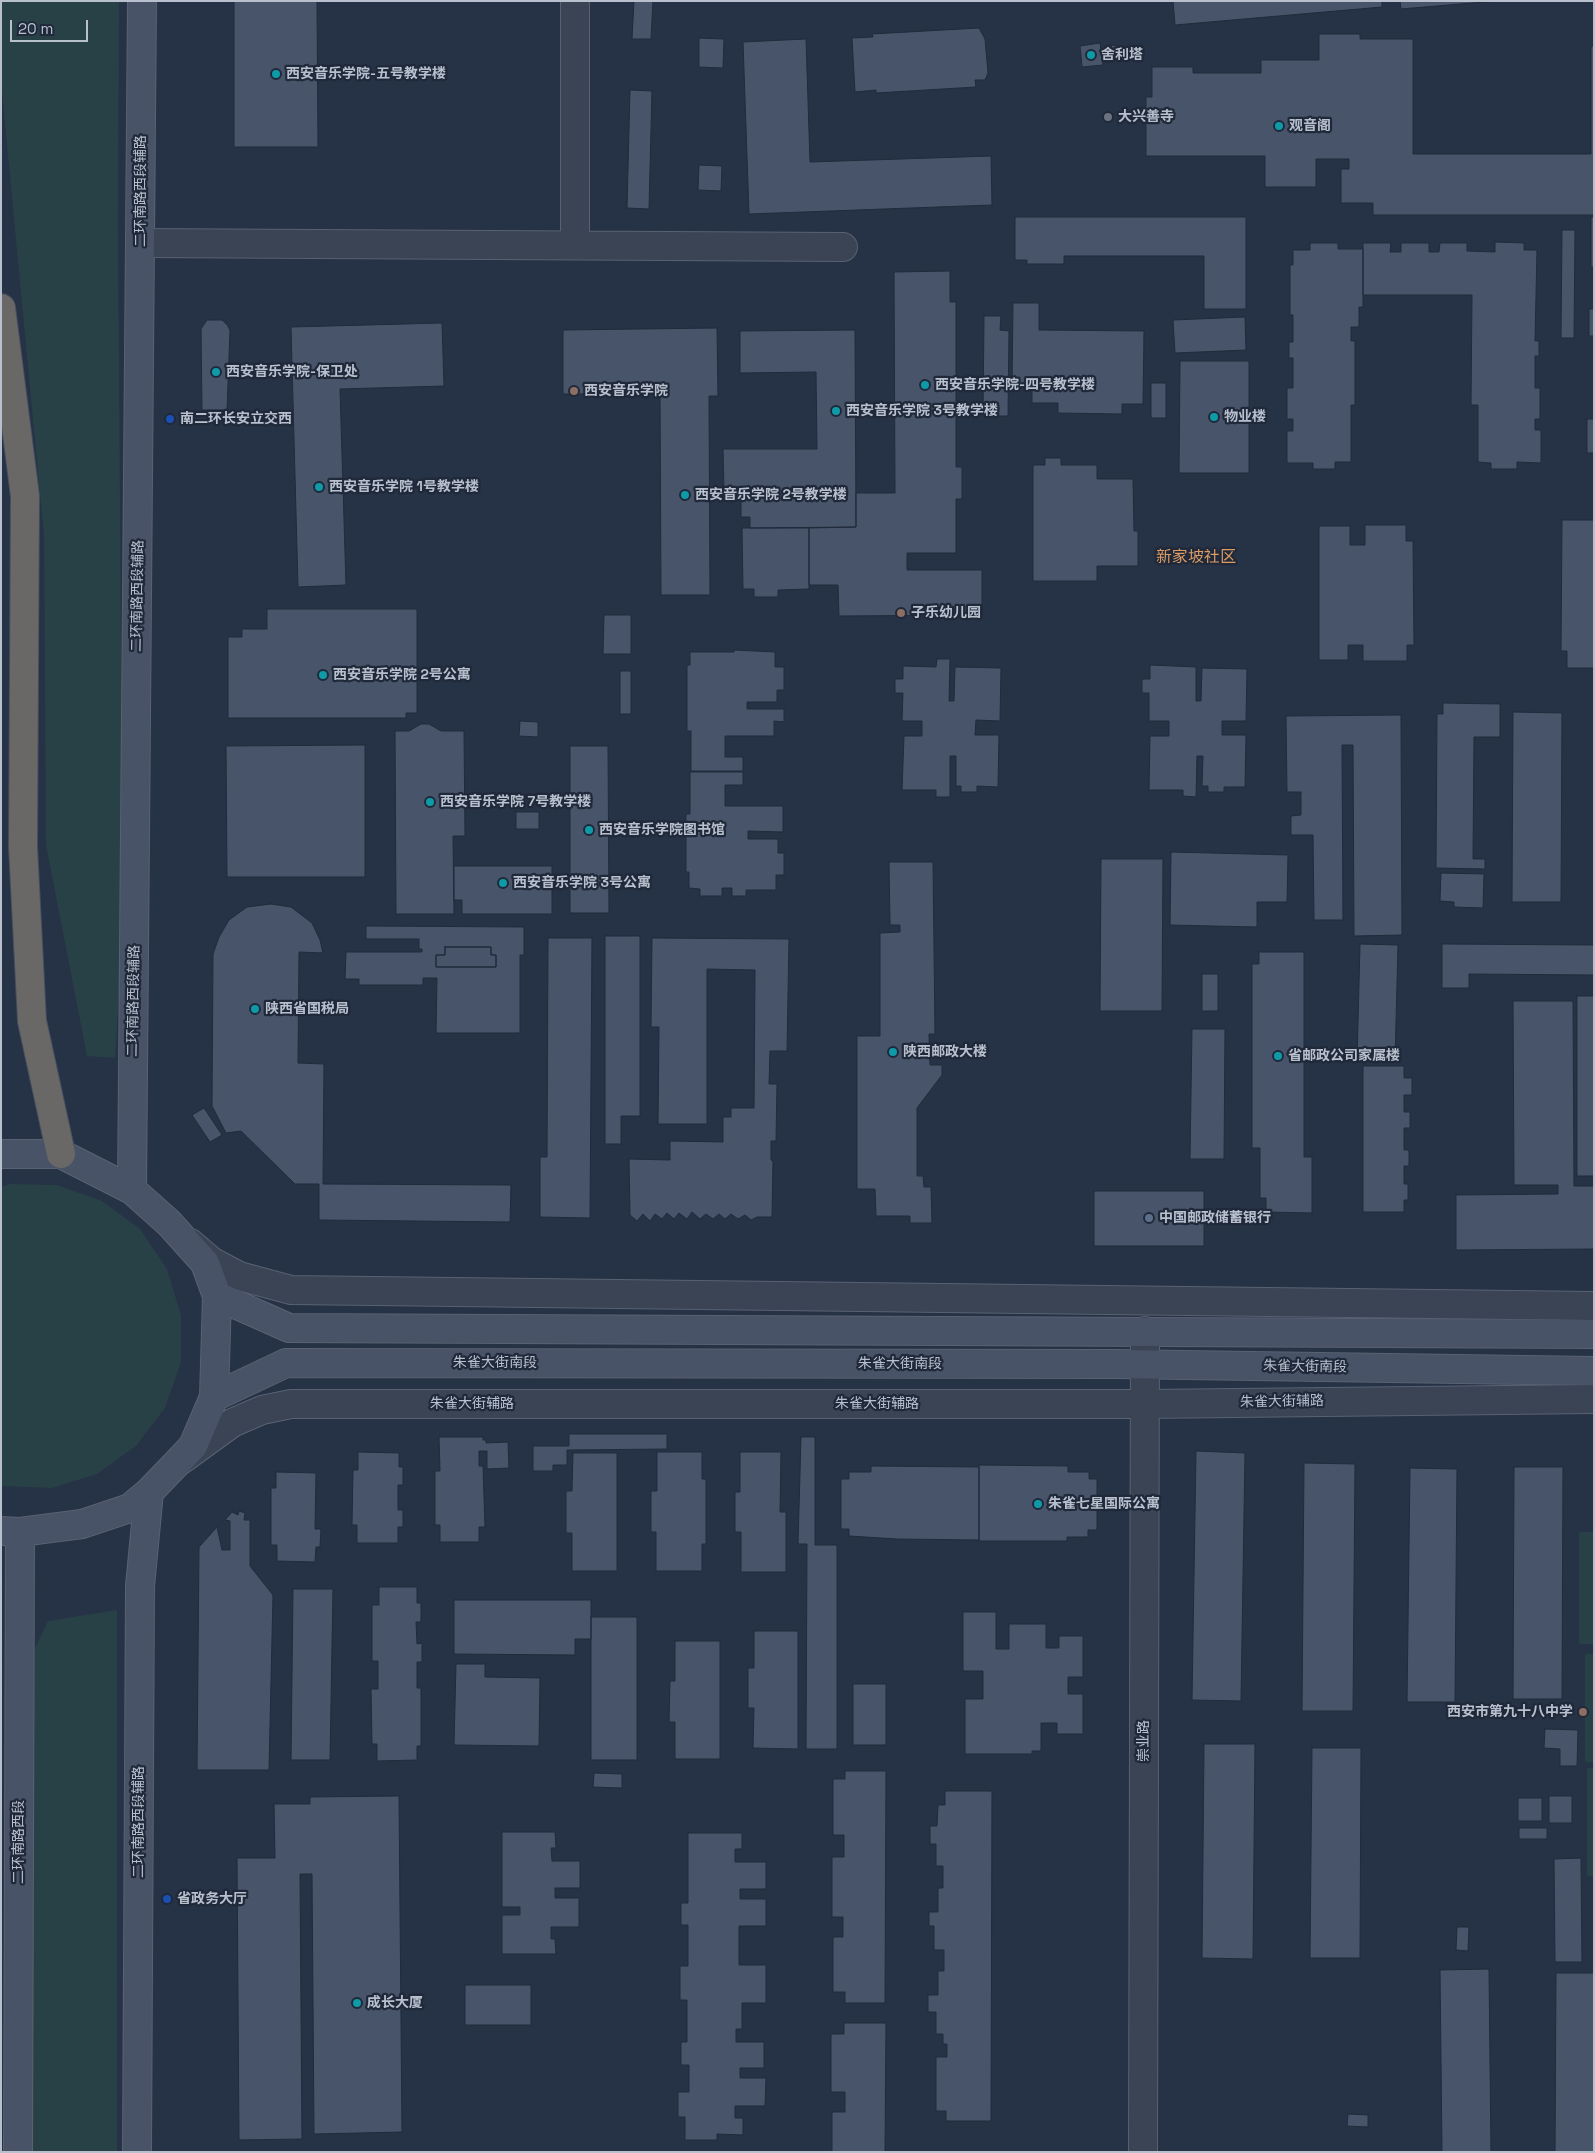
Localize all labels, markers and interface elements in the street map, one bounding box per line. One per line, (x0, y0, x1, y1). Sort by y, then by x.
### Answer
scale bar (12, 10, 90, 42)
text: 20 m (18, 19, 53, 38)
place label: 舍利塔 (1101, 47, 1143, 63)
marker: 舍利塔 (1085, 49, 1097, 61)
place label: 西安音乐学院-五号教学楼 (286, 66, 446, 82)
marker: 西安音乐学院-五号教学楼 (270, 68, 282, 80)
place label: 大兴善寺 (1118, 109, 1174, 125)
marker: 大兴善寺 (1102, 111, 1114, 123)
place label: 观音阁 (1289, 118, 1331, 134)
marker: 观音阁 (1273, 120, 1285, 132)
street label: 二环南路西段辅路 (133, 135, 149, 247)
place label: 西安音乐学院-保卫处 (226, 364, 358, 380)
marker: 西安音乐学院-保卫处 (210, 366, 222, 378)
place label: 西安音乐学院-四号教学楼 (935, 377, 1095, 393)
marker: 西安音乐学院-四号教学楼 (919, 379, 931, 391)
place label: 西安音乐学院 (584, 383, 668, 399)
marker: 西安音乐学院 (568, 385, 580, 397)
place label: 西安音乐学院 3号教学楼 (846, 403, 998, 419)
marker: 西安音乐学院 3号教学楼 (830, 405, 842, 417)
place label: 物业楼 (1224, 409, 1266, 425)
place label: 南二环长安立交西 (180, 411, 292, 427)
marker: 物业楼 (1208, 411, 1220, 423)
marker: 南二环长安立交西 (164, 413, 176, 425)
place label: 西安音乐学院 1号教学楼 (329, 479, 479, 495)
marker: 西安音乐学院 1号教学楼 (313, 481, 325, 493)
place label: 西安音乐学院 2号教学楼 (695, 487, 847, 503)
marker: 西安音乐学院 2号教学楼 (679, 489, 691, 501)
street label: 二环南路西段辅路 (129, 540, 147, 652)
district label: 新家坡社区 (1156, 548, 1236, 568)
place label: 子乐幼儿园 (911, 605, 981, 621)
marker: 子乐幼儿园 (895, 607, 907, 619)
place label: 西安音乐学院 2号公寓 (333, 667, 471, 683)
marker: 西安音乐学院 2号公寓 (317, 669, 329, 681)
place label: 西安音乐学院 7号教学楼 (440, 794, 591, 810)
marker: 西安音乐学院 7号教学楼 (424, 796, 436, 808)
place label: 西安音乐学院图书馆 (599, 822, 725, 838)
marker: 西安音乐学院图书馆 (583, 824, 595, 836)
place label: 西安音乐学院 3号公寓 (513, 875, 651, 891)
marker: 西安音乐学院 3号公寓 (497, 877, 509, 889)
street label: 二环南路西段辅路 (125, 945, 143, 1057)
place label: 陕西省国税局 (265, 1001, 349, 1017)
marker: 陕西省国税局 (249, 1003, 261, 1015)
place label: 陕西邮政大楼 (903, 1044, 987, 1060)
marker: 陕西邮政大楼 (887, 1046, 899, 1058)
place label: 省邮政公司家属楼 (1288, 1048, 1400, 1064)
marker: 省邮政公司家属楼 (1272, 1050, 1284, 1062)
place label: 中国邮政储蓄银行 (1159, 1210, 1271, 1226)
marker: 中国邮政储蓄银行 (1143, 1212, 1155, 1224)
street label: 朱雀大街南段 (453, 1355, 537, 1371)
street label: 朱雀大街南段 (858, 1356, 942, 1372)
street label: 朱雀大街南段 (1263, 1358, 1347, 1376)
street label: 朱雀大街辅路 (1240, 1393, 1324, 1411)
street label: 朱雀大街辅路 (430, 1396, 514, 1412)
street label: 朱雀大街辅路 (835, 1396, 919, 1412)
place label: 朱雀七星国际公寓 (1048, 1496, 1160, 1512)
marker: 朱雀七星国际公寓 (1032, 1498, 1044, 1510)
place label: 西安市第九十八中学 (1447, 1704, 1573, 1720)
marker: 西安市第九十八中学 (1577, 1706, 1589, 1718)
street label: 崇业路 (1136, 1720, 1152, 1762)
street label: 二环南路西段辅路 (131, 1766, 147, 1878)
street label: 二环南路西段 (11, 1800, 27, 1884)
place label: 省政务大厅 (177, 1891, 247, 1907)
marker: 省政务大厅 (161, 1893, 173, 1905)
place label: 成长大厦 (367, 1995, 423, 2011)
marker: 成长大厦 (351, 1997, 363, 2009)

